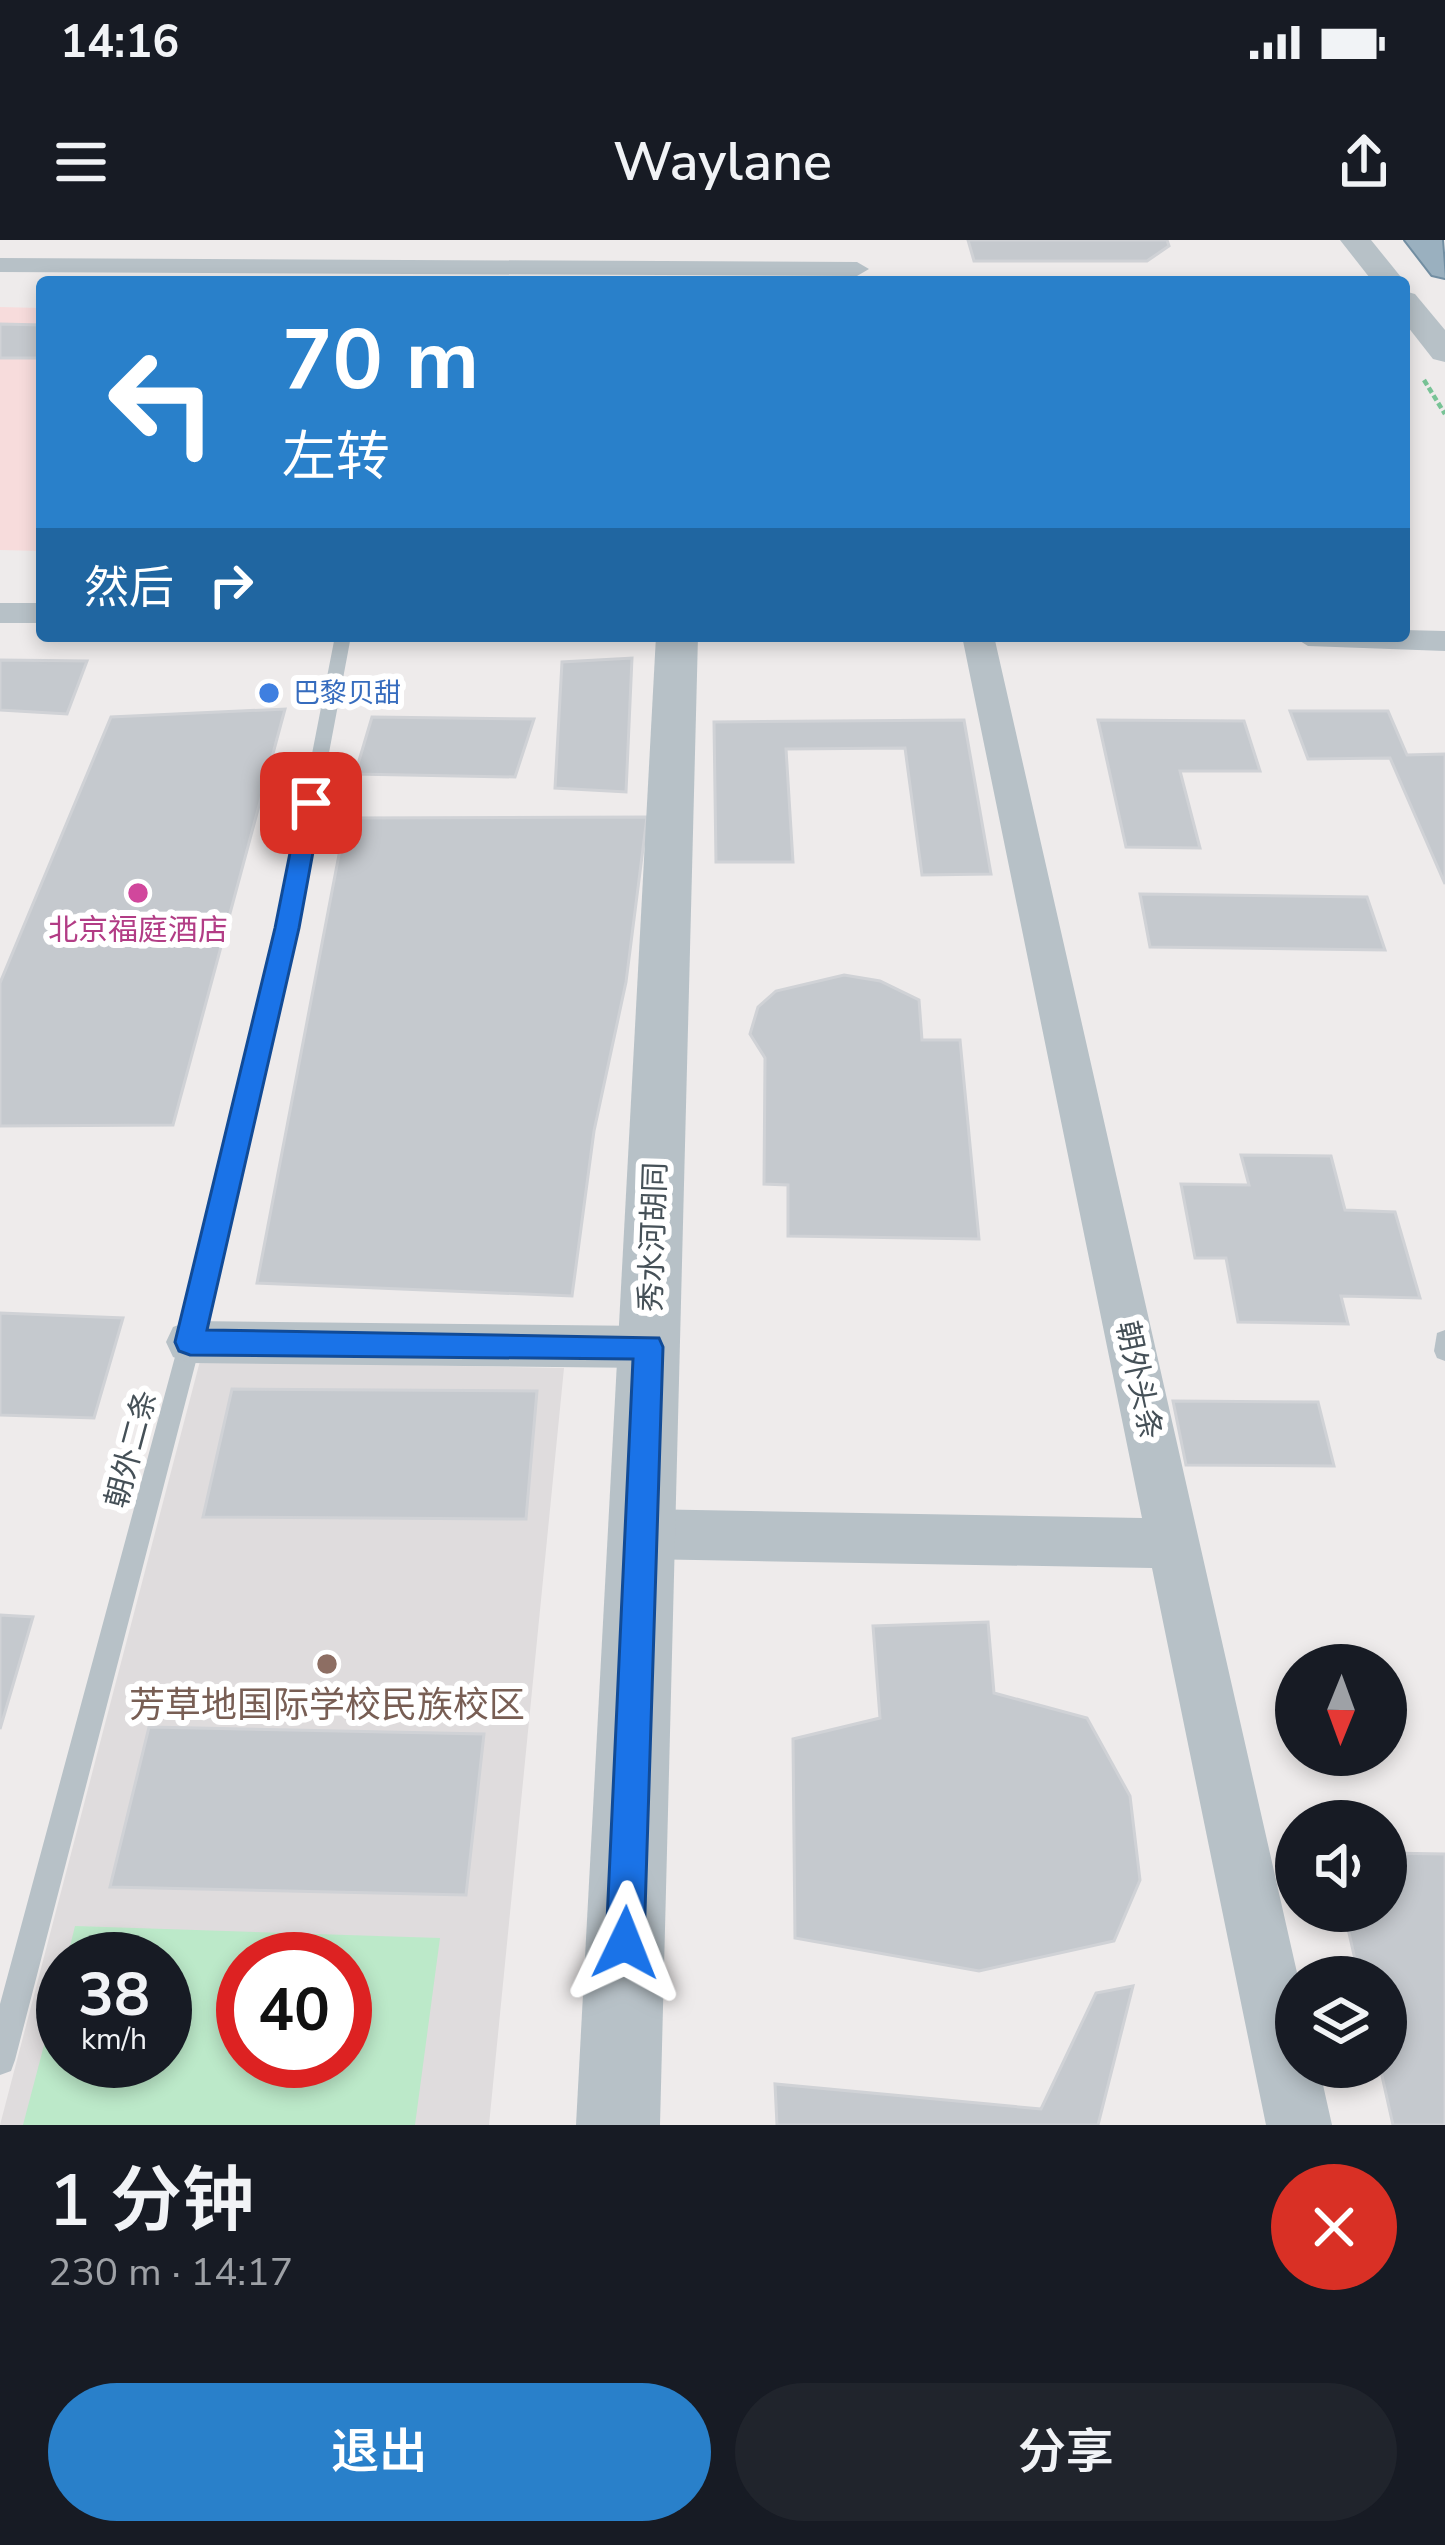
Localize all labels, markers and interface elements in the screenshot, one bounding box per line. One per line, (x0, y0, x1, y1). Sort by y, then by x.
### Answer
text: 14:16 (60, 12, 179, 73)
text: Waylane (613, 125, 832, 199)
icon: menu (48, 129, 114, 195)
icon: share (1331, 129, 1397, 195)
text: 70 m (282, 303, 479, 418)
icon: left (84, 324, 240, 480)
text: 左转 (282, 420, 390, 494)
icon: right (198, 552, 264, 618)
text: 然后 (84, 558, 174, 619)
place label: 巴黎贝甜 (293, 675, 401, 712)
marker: 巴黎贝甜 (256, 680, 282, 706)
pin (260, 752, 362, 854)
icon: arrive (278, 770, 344, 836)
marker: 北京福庭酒店 (125, 880, 151, 906)
place label: 北京福庭酒店 (48, 910, 228, 951)
street label: 秀水河胡同 (630, 1161, 677, 1313)
street label: 朝外头条 (1106, 1317, 1171, 1443)
street label: 朝外二条 (96, 1386, 167, 1512)
north arrow (1275, 1644, 1407, 1776)
map controls (1275, 1644, 1407, 2088)
marker: 芳草地国际学校民族校区 (314, 1651, 340, 1677)
place label: 芳草地国际学校民族校区 (129, 1681, 525, 1730)
button: sound (1275, 1800, 1407, 1932)
position arrow (562, 1880, 688, 2006)
speed limit sign: 40 (216, 1932, 372, 2088)
text: 38 (78, 1954, 150, 2036)
button: layers (1275, 1956, 1407, 2088)
text: km/h (81, 2019, 147, 2060)
text: 1 分钟 (48, 2152, 254, 2250)
button: close (1271, 2164, 1397, 2290)
text: 230 m · 14:17 (48, 2246, 293, 2299)
button: 退出 (48, 2383, 711, 2521)
button: 分享 (735, 2383, 1397, 2521)

